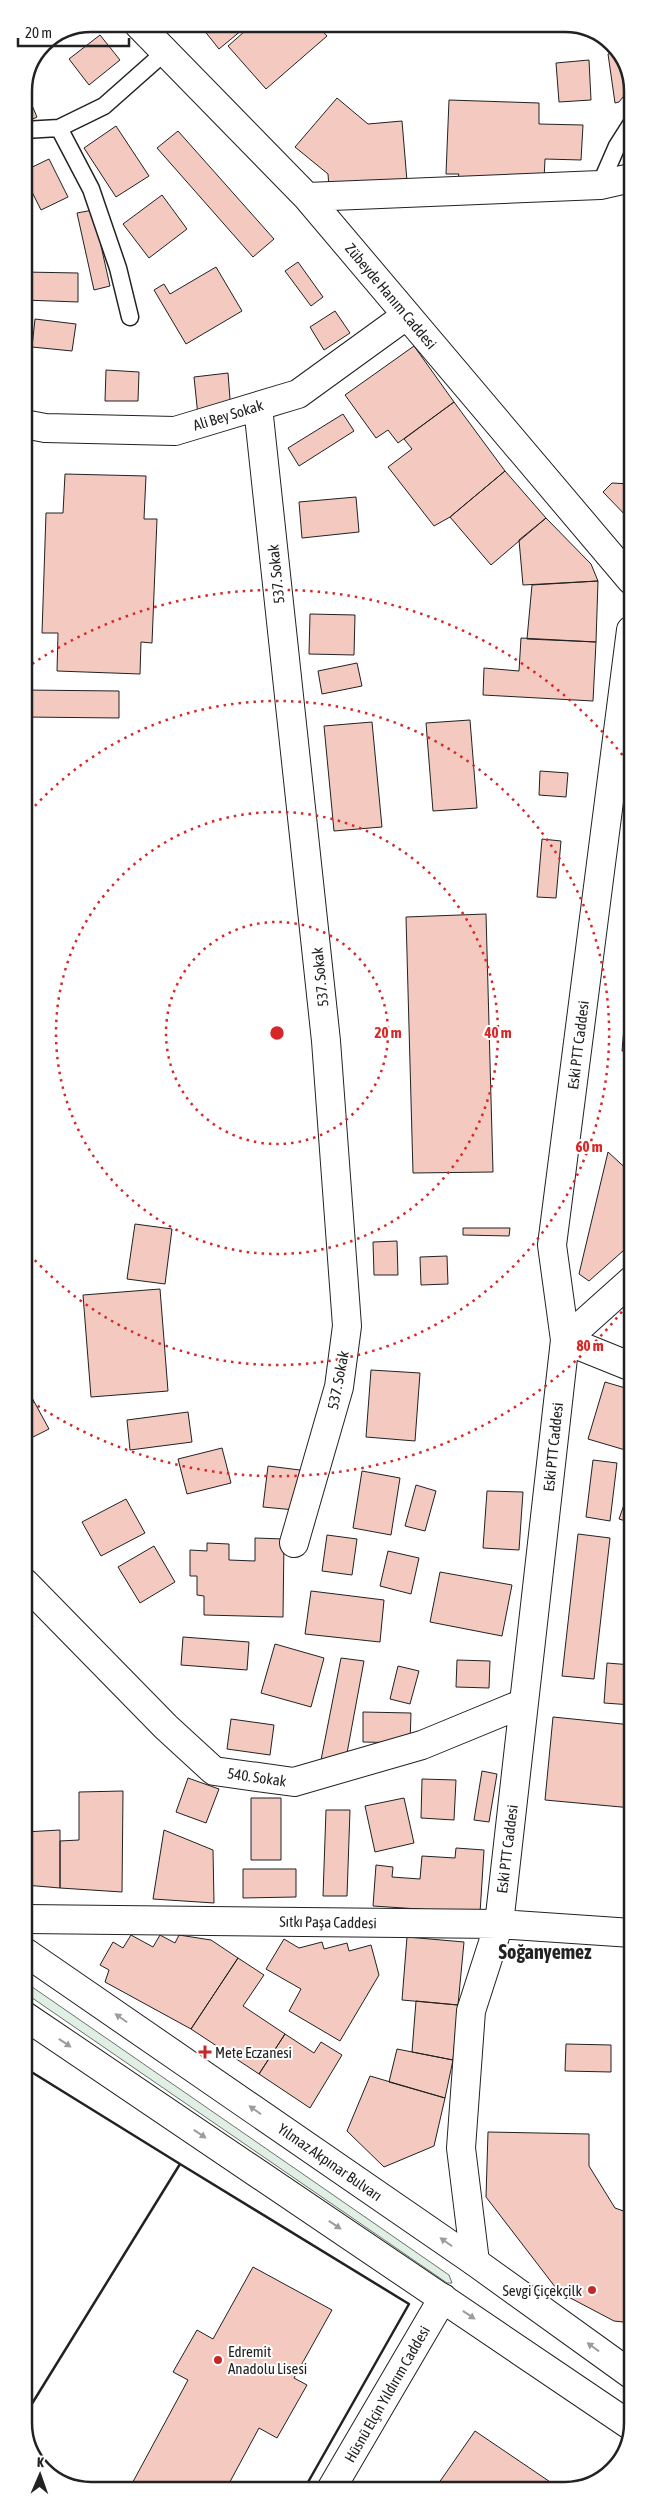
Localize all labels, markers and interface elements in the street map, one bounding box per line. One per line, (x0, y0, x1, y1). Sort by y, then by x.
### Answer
scale bar (18, 15, 129, 47)
text: 20 m (25, 24, 52, 41)
street label: Zübeyde Hanım Caddesi (342, 240, 440, 352)
street label: Ali Bey Sokak (191, 396, 265, 434)
street label: 537. Sokak (264, 543, 288, 604)
street label: 537. Sokak (308, 946, 332, 1007)
street label: Eski PTT Caddesi (564, 1000, 592, 1090)
centre of rings (268, 1024, 286, 1042)
text: 20 m (375, 1024, 402, 1041)
text: 40 m (484, 1024, 512, 1041)
text: 60 m (576, 1138, 603, 1155)
text: 80 m (577, 1337, 604, 1354)
street label: 537. Sokak (324, 1349, 352, 1411)
street label: Eski PTT Caddesi (540, 1402, 566, 1492)
street label: 540. Sokak (226, 1764, 288, 1790)
street label: Eski PTT Caddesi (493, 1804, 521, 1894)
street label: Sıtkı Paşa Caddesi (279, 1913, 377, 1931)
district label: Soğanyemez (499, 1940, 592, 1963)
one-way arrow (114, 2013, 128, 2023)
one-way arrow (58, 2038, 72, 2048)
place label: Mete Eczanesi (215, 2044, 292, 2061)
marker: Mete Eczanesi (199, 2046, 211, 2058)
one-way arrow (248, 2105, 262, 2115)
street label: Yılmaz Akpınar Bulvarı (275, 2120, 385, 2204)
one-way arrow (193, 2129, 207, 2139)
one-way arrow (328, 2220, 341, 2229)
one-way arrow (439, 2237, 453, 2247)
place label: Sevgi Çiçekçilk (502, 2282, 582, 2299)
marker: Sevgi Çiçekçilk (586, 2284, 598, 2296)
one-way arrow (463, 2310, 476, 2320)
street label: Hüsnü Elçin Yıldırım Caddesi (341, 2323, 433, 2465)
one-way arrow (586, 2342, 600, 2352)
place label: Edremit Anadolu Lisesi (228, 2343, 307, 2377)
marker: Edremit Anadolu Lisesi (212, 2354, 224, 2366)
north arrow (15, 2450, 65, 2500)
text: K (37, 2454, 44, 2470)

